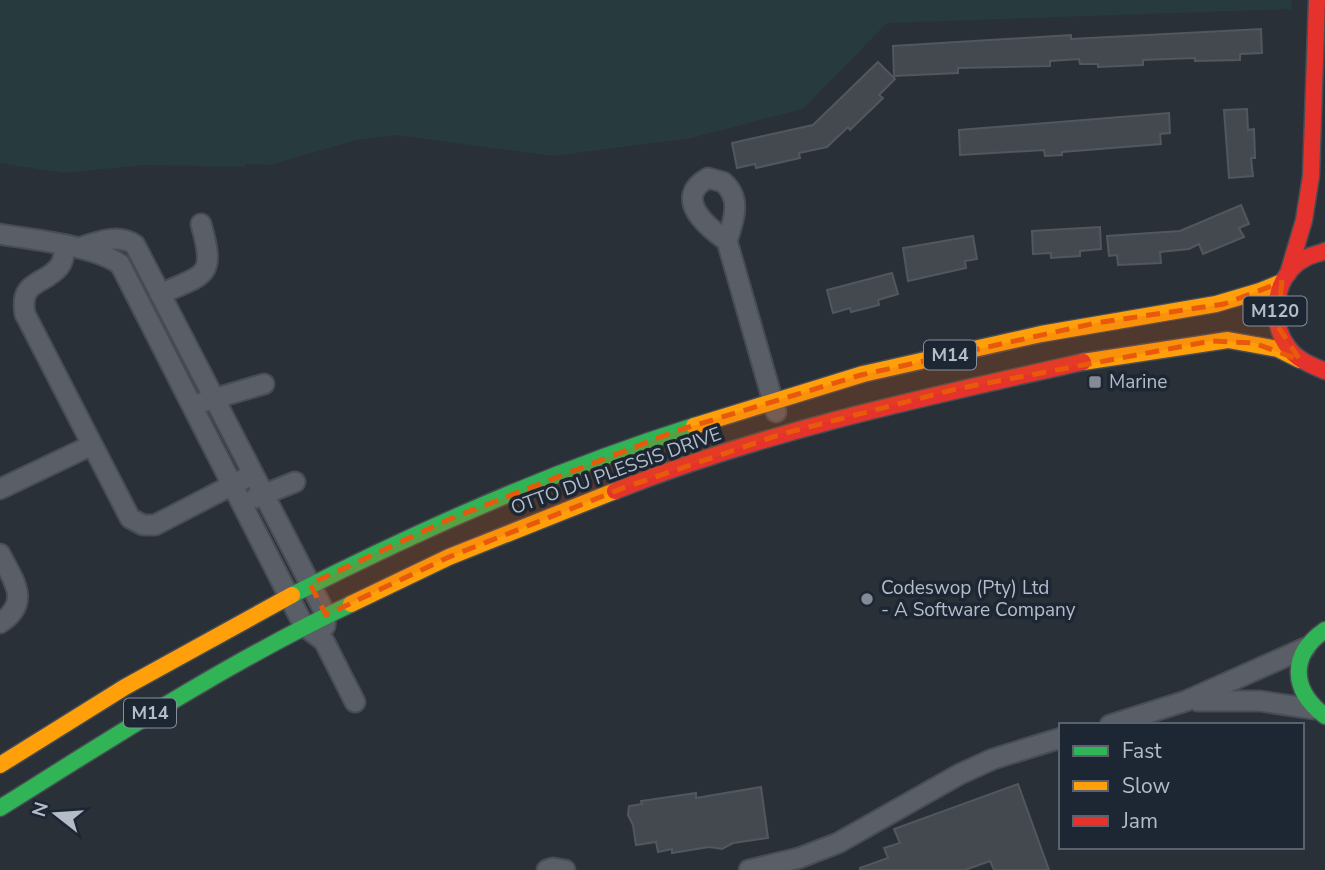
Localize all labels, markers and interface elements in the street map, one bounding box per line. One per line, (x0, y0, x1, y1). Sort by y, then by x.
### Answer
road number: M120 (1244, 296, 1306, 326)
road number: M14 (924, 340, 976, 370)
place label: Marine (1109, 369, 1167, 395)
marker: Marine (1087, 374, 1103, 390)
street label: OTTO DU PLESSIS DRIVE (507, 421, 725, 521)
place label: Codeswop (Pty) Ltd - A Software Company (881, 575, 1076, 623)
marker: Codeswop (Pty) Ltd - A Software Company (859, 591, 875, 607)
road number: M14 (124, 698, 176, 728)
legend (1059, 723, 1304, 849)
text: Fast (1122, 737, 1162, 765)
text: Slow (1122, 772, 1171, 800)
north arrow (21, 779, 91, 849)
text: N (26, 799, 55, 820)
text: Jam (1121, 807, 1158, 835)

